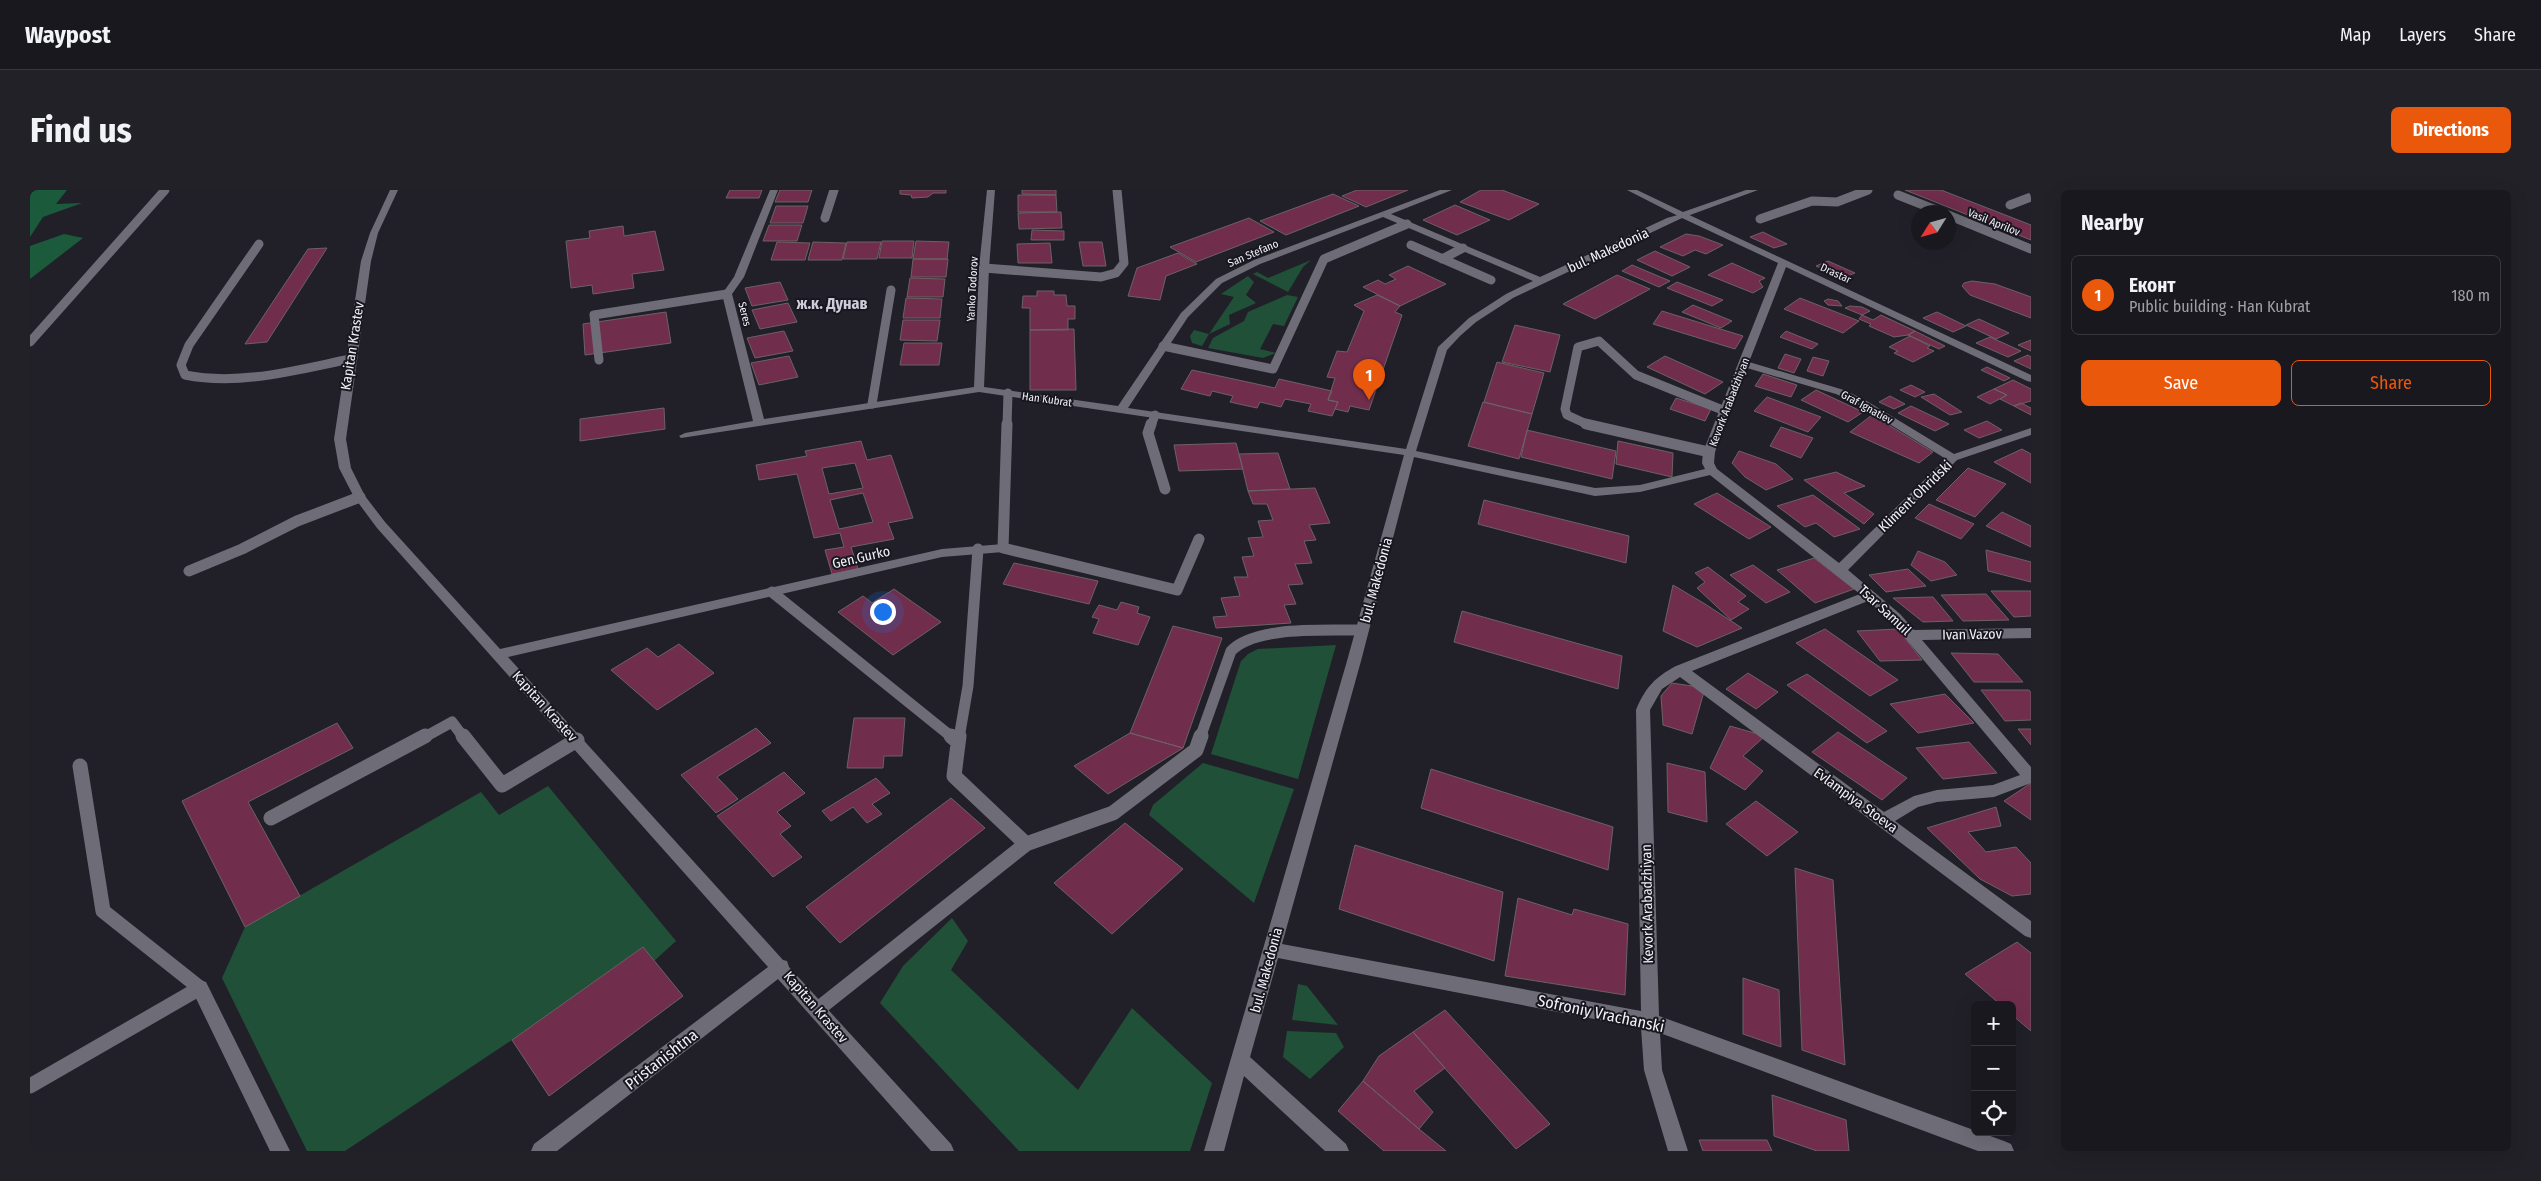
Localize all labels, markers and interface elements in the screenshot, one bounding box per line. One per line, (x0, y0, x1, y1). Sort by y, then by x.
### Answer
text: Waypost (25, 21, 111, 49)
text: Map (2340, 24, 2371, 46)
text: Layers (2399, 24, 2446, 46)
text: Share (2474, 24, 2516, 46)
button: Directions (2391, 107, 2511, 153)
text: Find us (30, 109, 132, 151)
north arrow (1911, 205, 1956, 250)
street label: Vasil Aprilov (1966, 206, 2022, 239)
text: Nearby (2081, 210, 2143, 236)
street label: bul. Makedonia (1565, 224, 1652, 277)
street label: San Stefano (1226, 237, 1281, 270)
street label: Yanko Todorov (964, 256, 981, 322)
street label: Drastar (1818, 261, 1853, 286)
text: Еконт (2129, 274, 2176, 297)
text: 1 (2095, 286, 2101, 305)
text: 180 m (2451, 286, 2490, 305)
district label: ж.к. Дунав (795, 294, 868, 313)
text: Public building · Han Kubrat (2129, 297, 2310, 316)
street label: Kapitan Krastev (337, 300, 368, 391)
street label: Seres (735, 301, 754, 328)
street label: Kevork Arabadzhiyan (1707, 356, 1752, 448)
pin: 1 (1353, 359, 1385, 400)
button: Save (2081, 360, 2281, 406)
button: Share (2291, 360, 2491, 406)
street label: Graf Ignatiev (1839, 388, 1895, 427)
street label: Han Kubrat (1021, 390, 1073, 409)
street label: Kliment Ohridski (1875, 457, 1956, 536)
street label: bul. Makedonia (1357, 536, 1396, 625)
street label: Gen.Gurko (830, 543, 892, 572)
street label: Tsar Samuil (1855, 582, 1915, 639)
your location (870, 599, 896, 625)
street label: Ivan Vazov (1942, 625, 2003, 644)
street label: Kapitan Krastev (508, 667, 581, 746)
street label: Evlampiya Stoeva (1811, 764, 1901, 837)
street label: Kevork Arabadzhiyan (1638, 844, 1657, 964)
street label: bul. Makedonia (1247, 926, 1286, 1015)
street label: Kapitan Krastev (780, 968, 852, 1047)
street label: Sofroniy Vrachanski (1536, 991, 1666, 1036)
map controls (1971, 1001, 2016, 1136)
button: + (1971, 1001, 2016, 1046)
street label: Pristanishtna (621, 1025, 701, 1094)
button: − (1971, 1046, 2016, 1091)
button: locate (1971, 1091, 2016, 1136)

